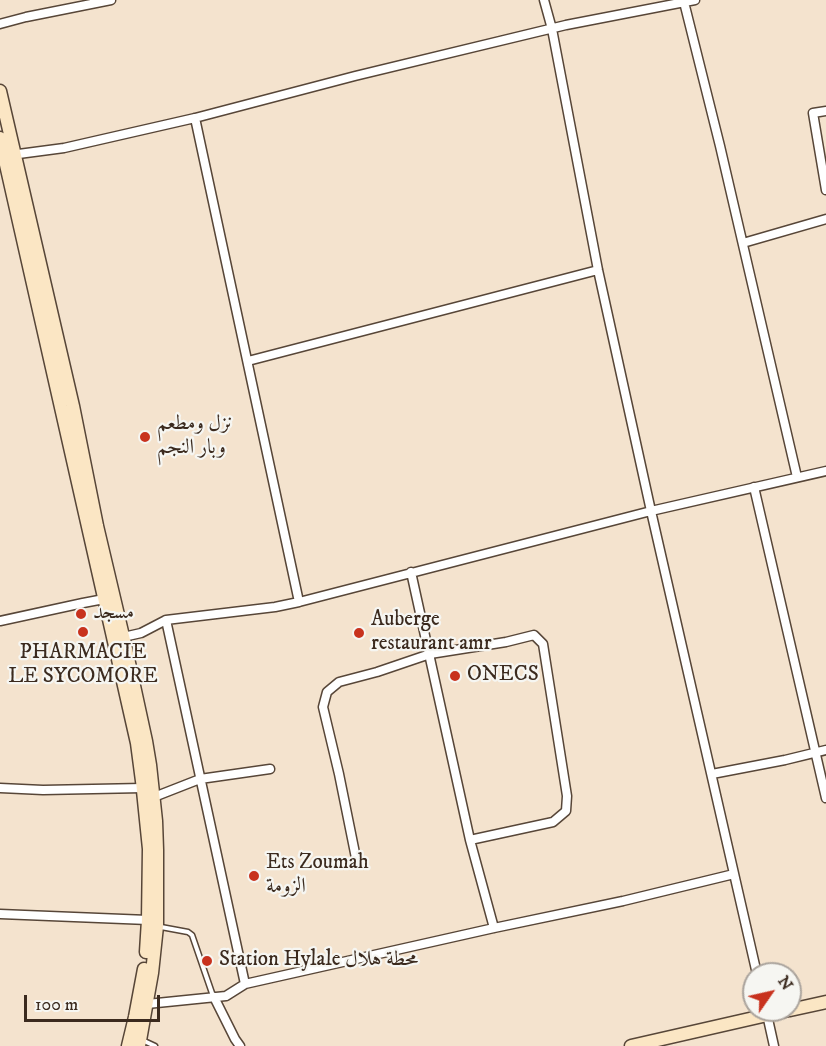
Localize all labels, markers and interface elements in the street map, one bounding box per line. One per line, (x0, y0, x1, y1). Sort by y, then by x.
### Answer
place label: نزل ومطعم وبار النجم (157, 412, 232, 462)
marker: نزل ومطعم وبار النجم (138, 430, 152, 444)
place label: مسجد (93, 601, 134, 627)
marker: مسجد (74, 607, 88, 621)
place label: Auberge restaurant amr (371, 608, 492, 658)
marker: PHARMACIE LE SYCOMORE (76, 625, 90, 639)
marker: Auberge restaurant amr (352, 626, 366, 640)
place label: PHARMACIE LE SYCOMORE (8, 641, 158, 691)
place label: ONECS (467, 663, 539, 689)
marker: ONECS (448, 669, 462, 683)
place label: Ets Zoumah الزومة (266, 851, 369, 901)
marker: Ets Zoumah الزومة (247, 869, 261, 883)
place label: Station Hylale محطة هلال (219, 948, 418, 974)
marker: Station Hylale محطة هلال (200, 954, 214, 968)
north arrow (742, 962, 802, 1022)
text: N (773, 972, 797, 994)
scale bar (27, 983, 164, 1021)
text: 100 m (35, 994, 78, 1016)

